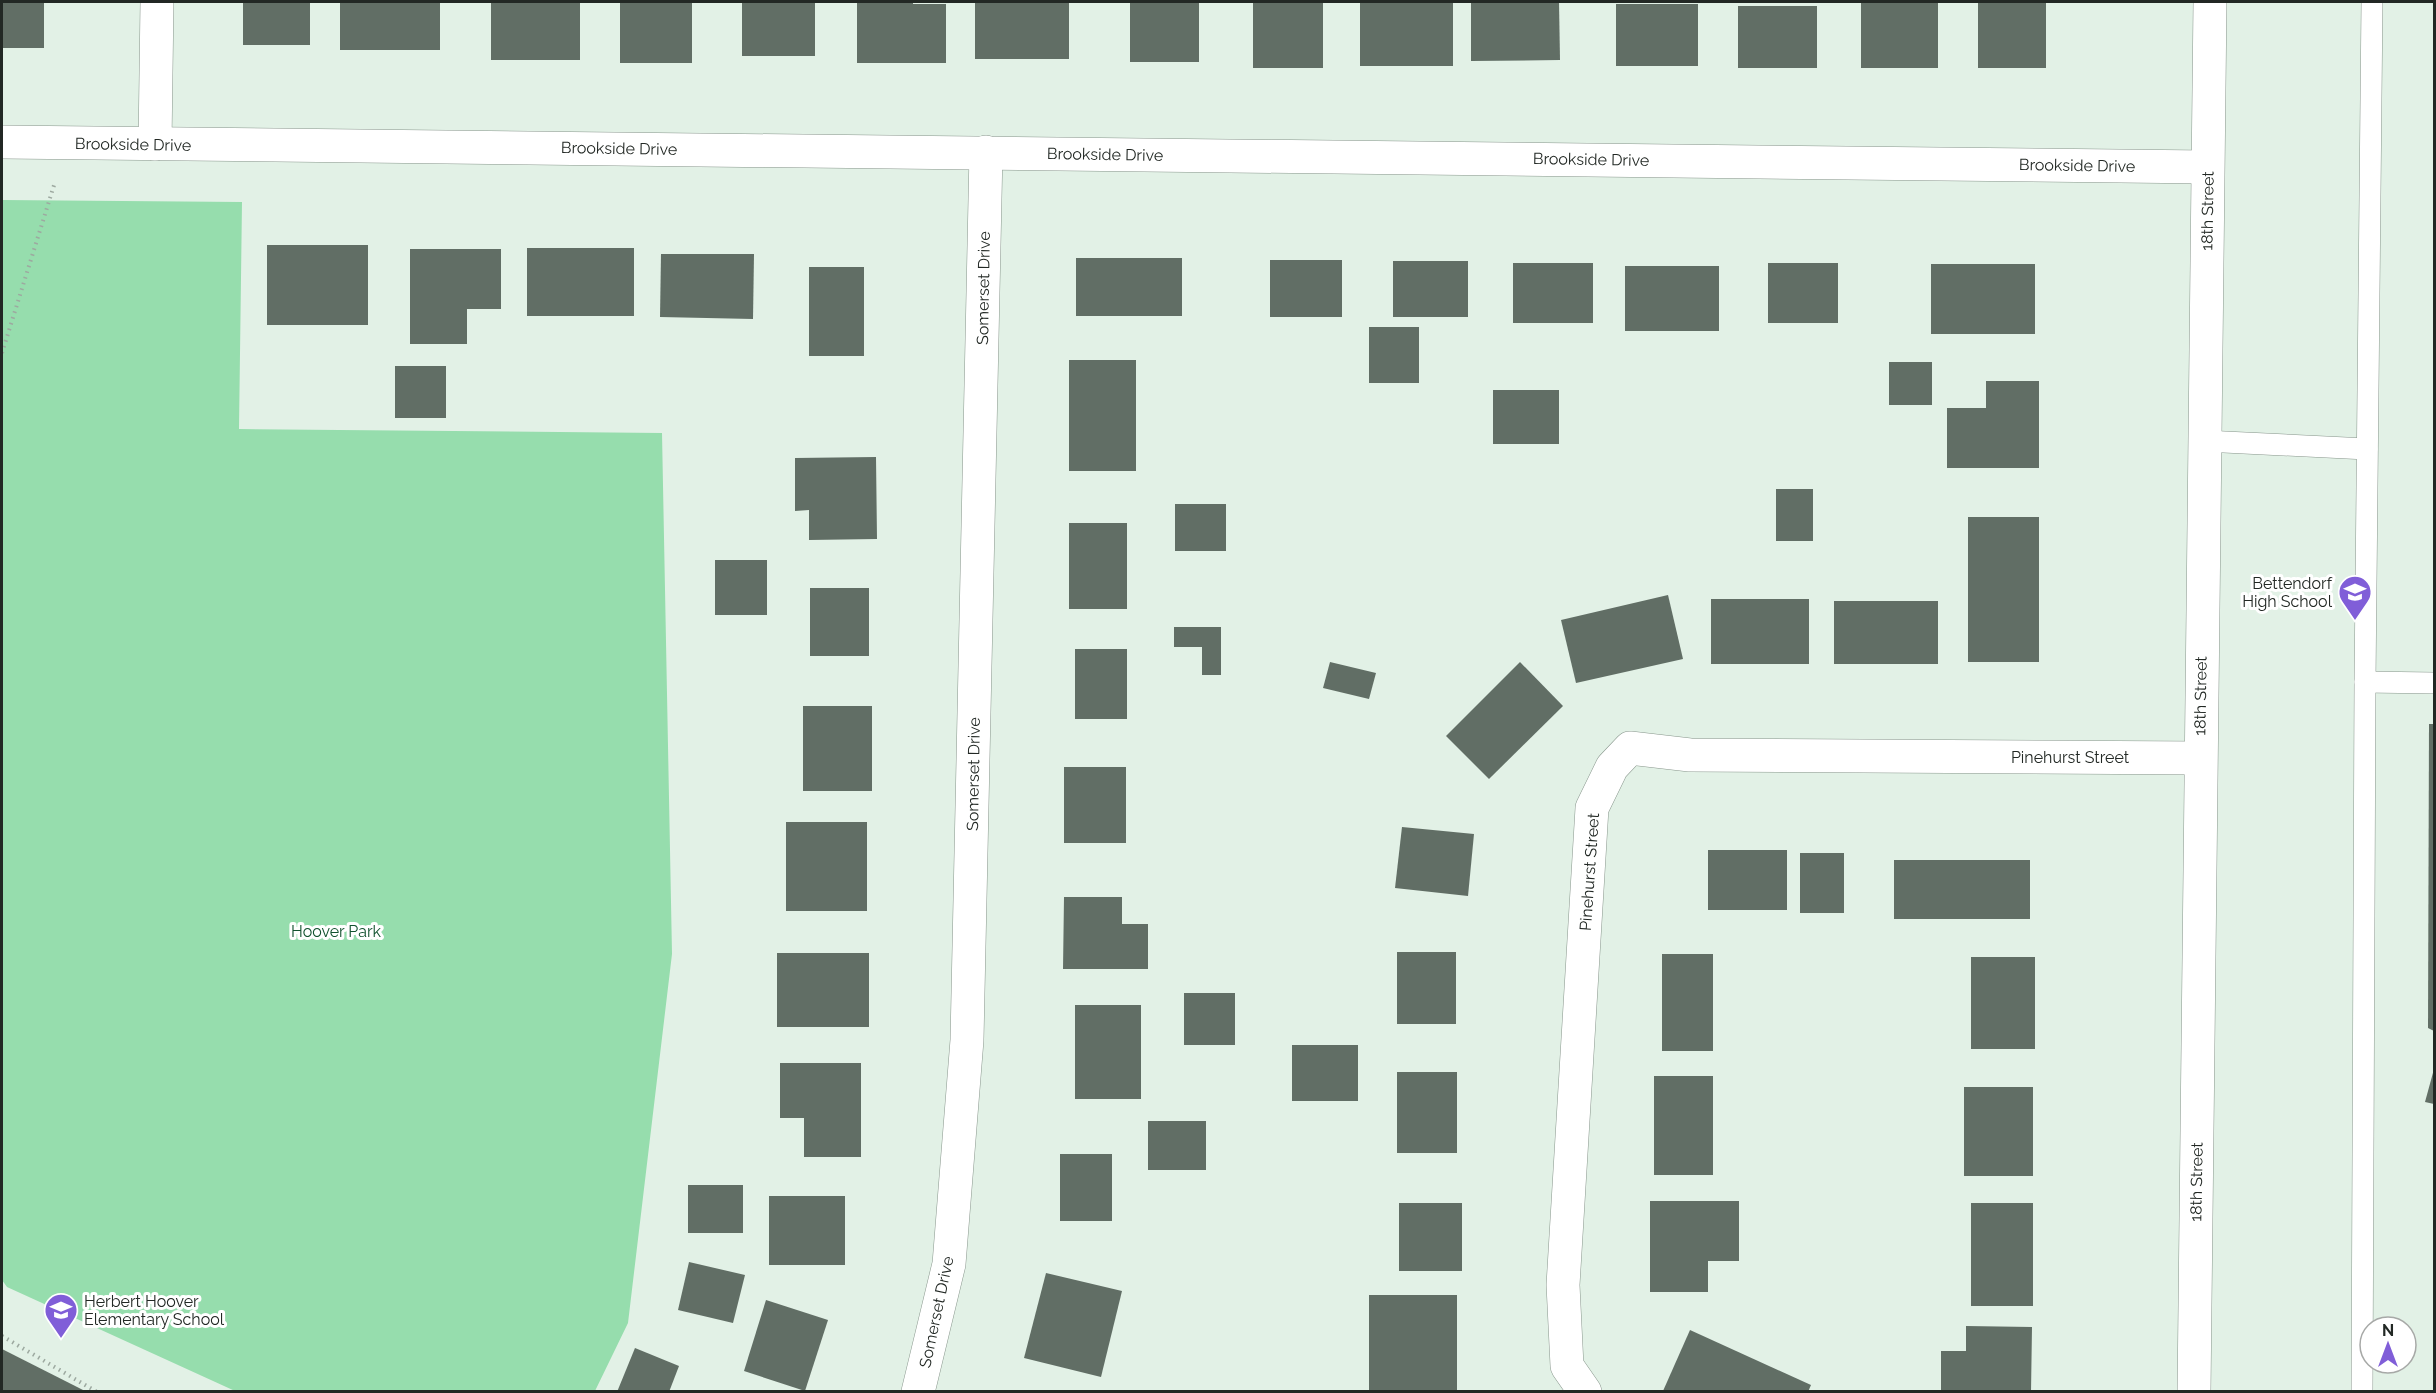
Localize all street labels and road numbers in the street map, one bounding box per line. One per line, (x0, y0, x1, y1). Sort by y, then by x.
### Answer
street label: Brookside Drive (75, 134, 191, 155)
street label: Brookside Drive (561, 138, 677, 159)
street label: Brookside Drive (1047, 144, 1163, 165)
street label: Brookside Drive (1533, 149, 1649, 170)
street label: Brookside Drive (2019, 155, 2135, 176)
street label: 18th Street (2197, 170, 2218, 251)
street label: Somerset Drive (973, 231, 994, 345)
street label: 18th Street (2190, 655, 2211, 736)
street label: Somerset Drive (963, 717, 984, 831)
street label: Pinehurst Street (2011, 748, 2130, 767)
street label: Pinehurst Street (1576, 812, 1603, 932)
street label: 18th Street (2186, 1141, 2207, 1222)
street label: Somerset Drive (915, 1255, 958, 1370)

